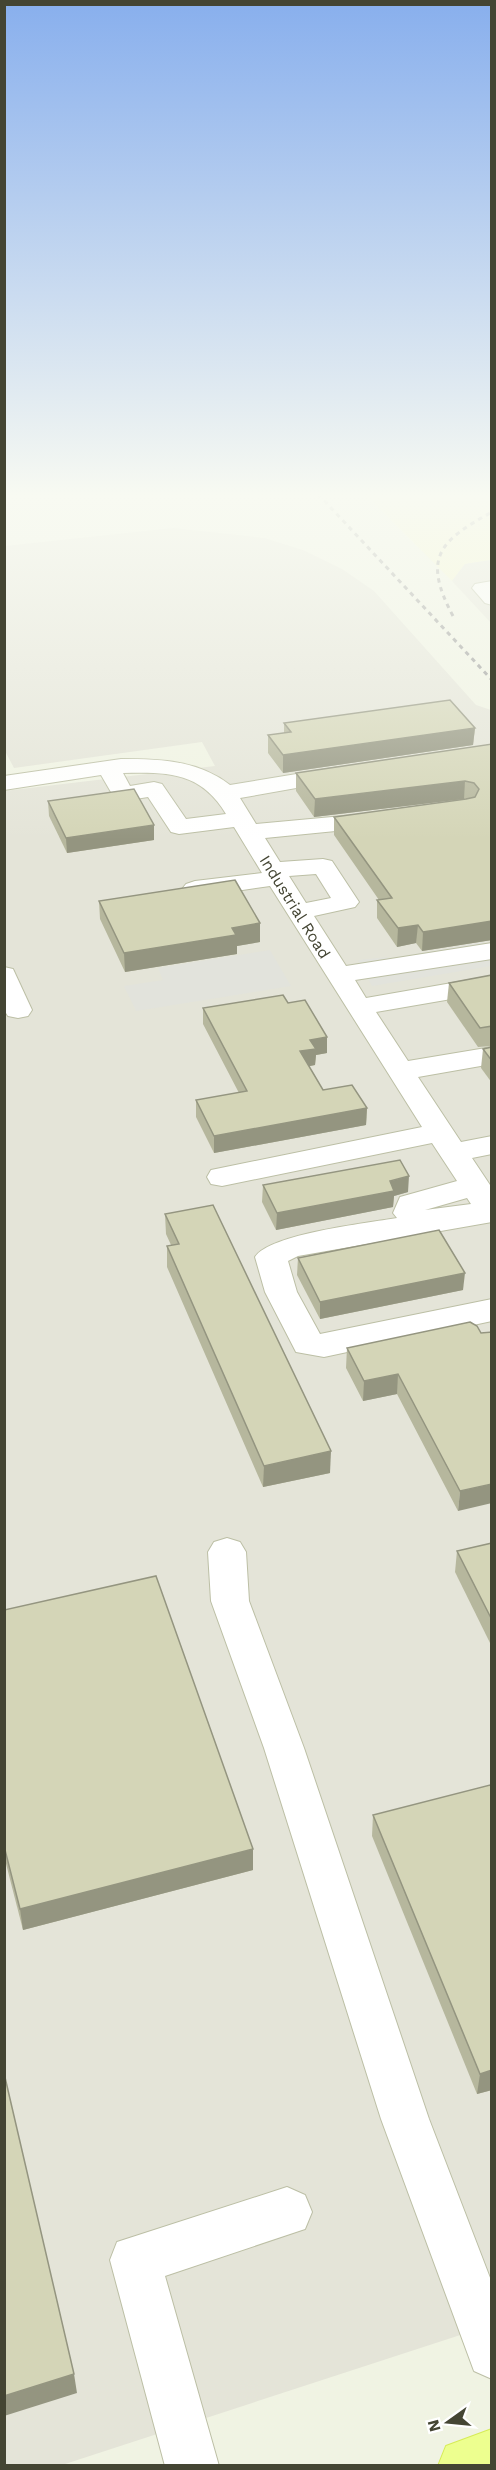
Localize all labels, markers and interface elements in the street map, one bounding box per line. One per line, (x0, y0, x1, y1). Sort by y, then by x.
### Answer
street label: Industrial Road (256, 852, 334, 962)
north arrow (418, 2392, 478, 2452)
text: N (423, 2418, 445, 2434)

